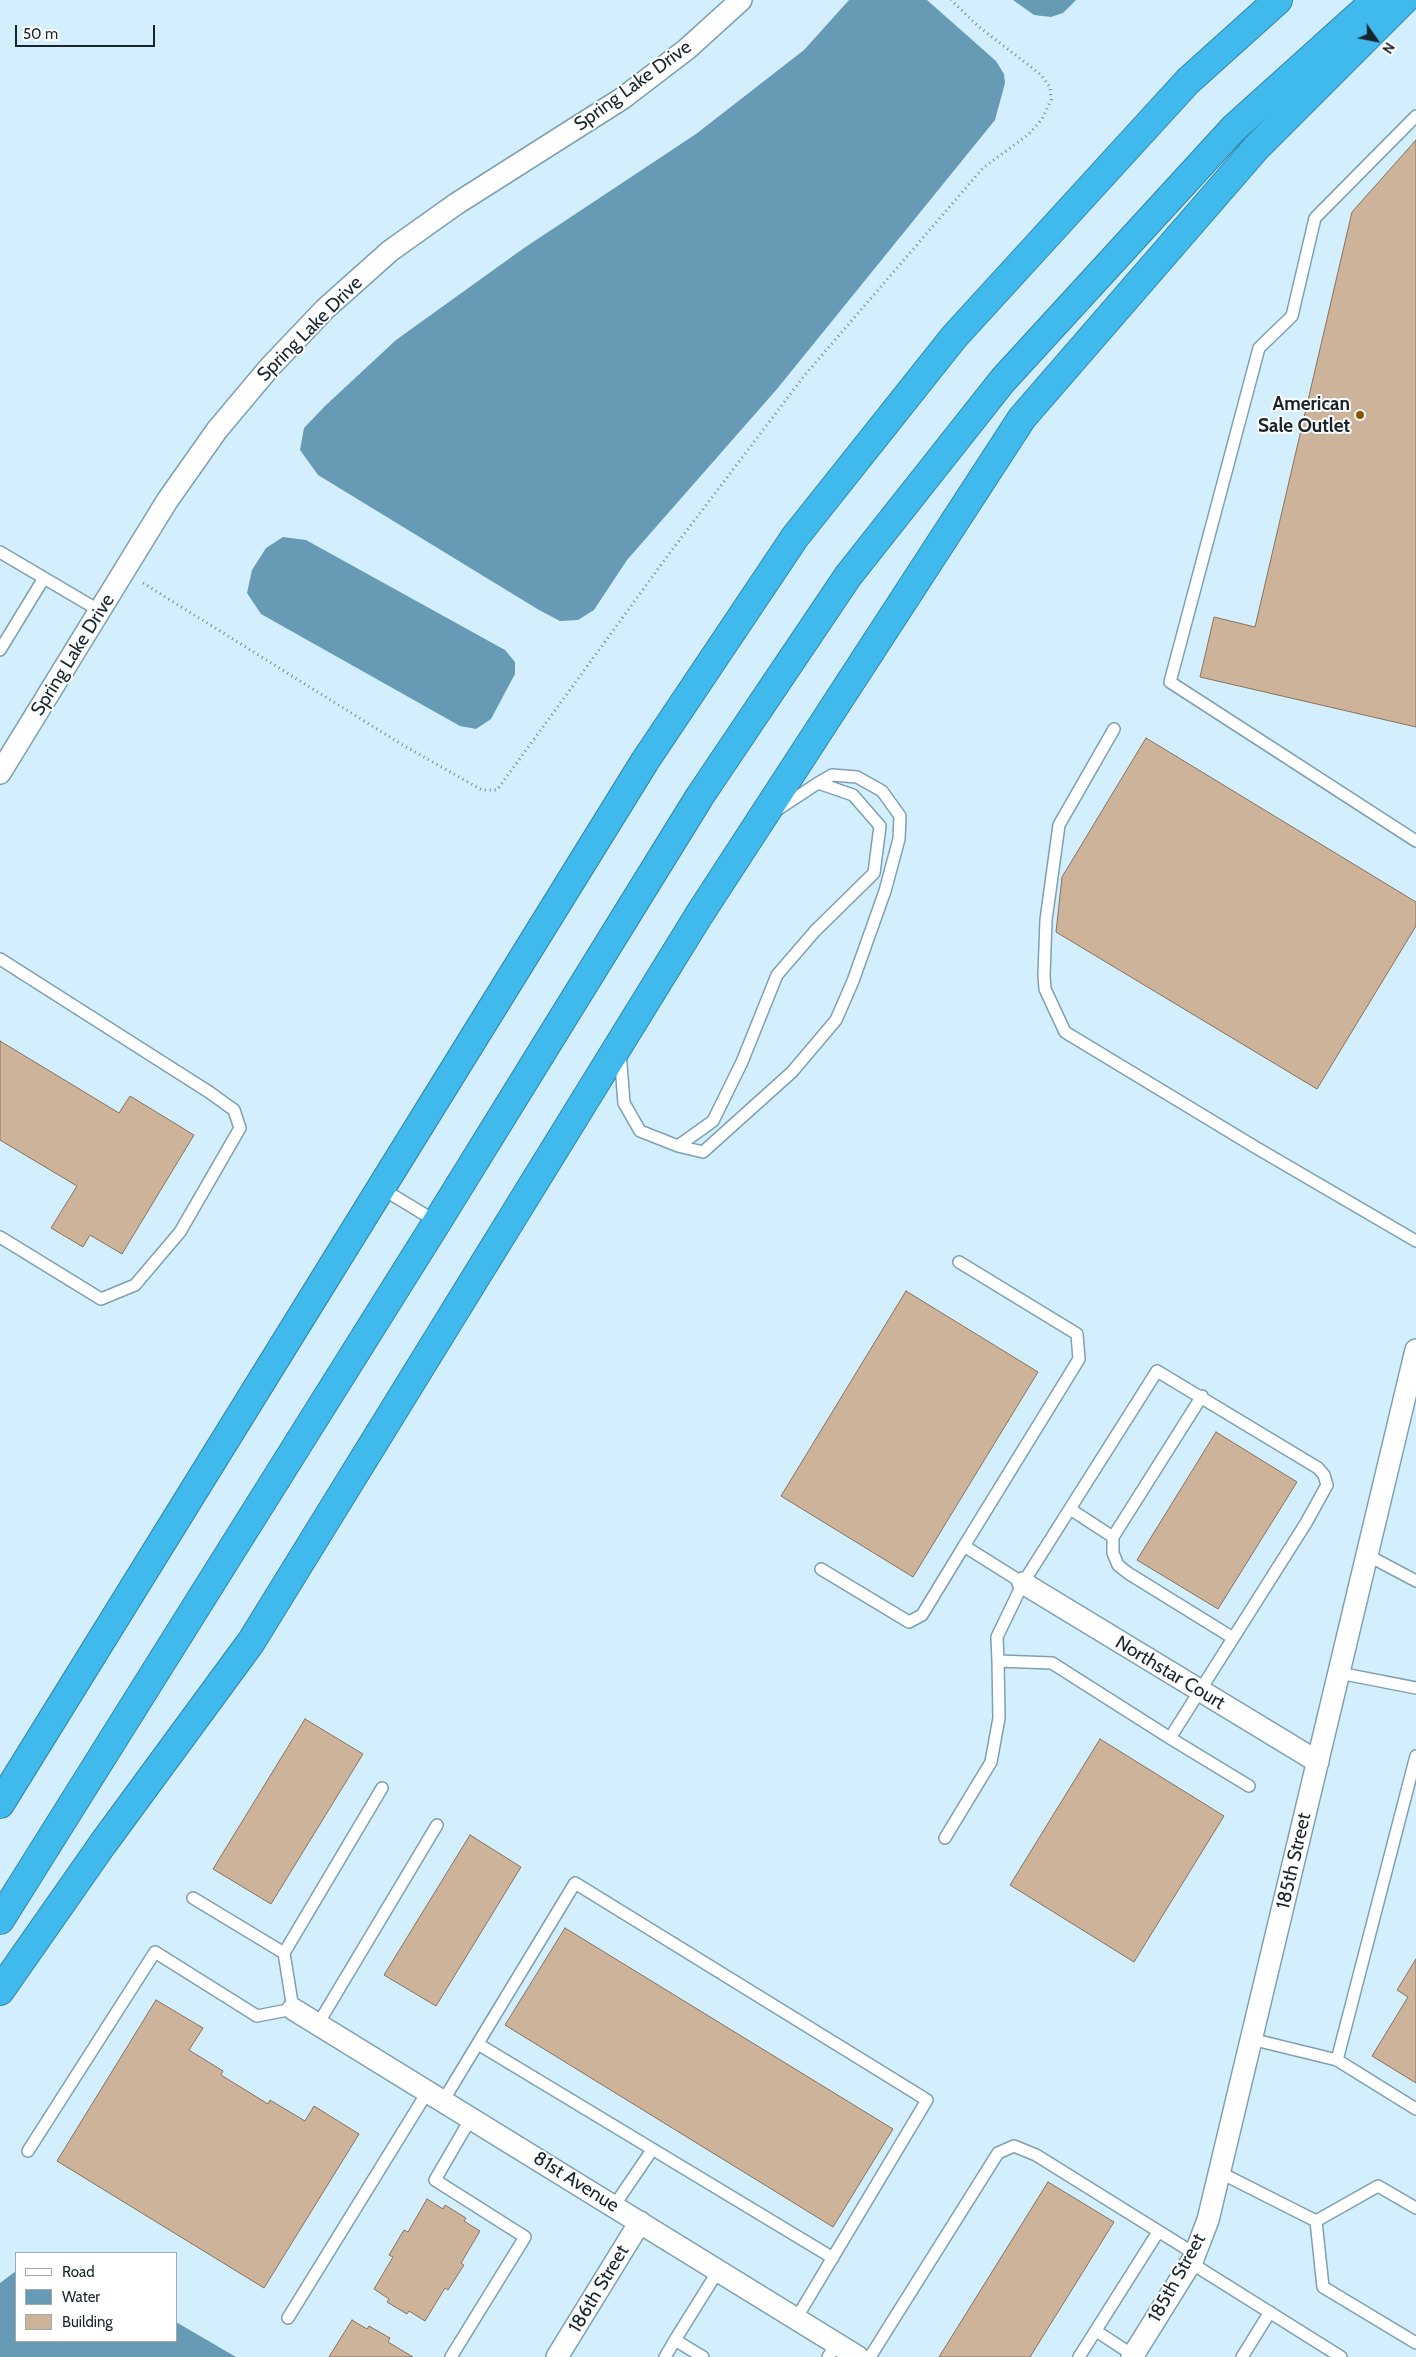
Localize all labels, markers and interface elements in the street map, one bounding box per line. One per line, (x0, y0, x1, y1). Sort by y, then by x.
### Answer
scale bar (18, 15, 158, 47)
north arrow (1351, 15, 1401, 65)
text: 50 m (23, 25, 58, 43)
street label: Spring Lake Drive (570, 36, 696, 136)
text: N (1378, 39, 1399, 57)
street label: Spring Lake Drive (253, 272, 367, 386)
place label: American Sale Outlet (1258, 393, 1350, 437)
marker: American Sale Outlet (1354, 409, 1366, 421)
street label: Spring Lake Drive (26, 590, 120, 720)
street label: Northstar Court (1111, 1631, 1229, 1715)
street label: 185th Street (1272, 1811, 1316, 1911)
street label: 81st Avenue (529, 2147, 623, 2217)
street label: 185th Street (1143, 2230, 1211, 2326)
street label: 186th Street (564, 2241, 634, 2337)
legend (15, 2252, 178, 2342)
text: Road (62, 2263, 95, 2281)
text: Water (62, 2288, 100, 2306)
text: Building (62, 2313, 113, 2331)

